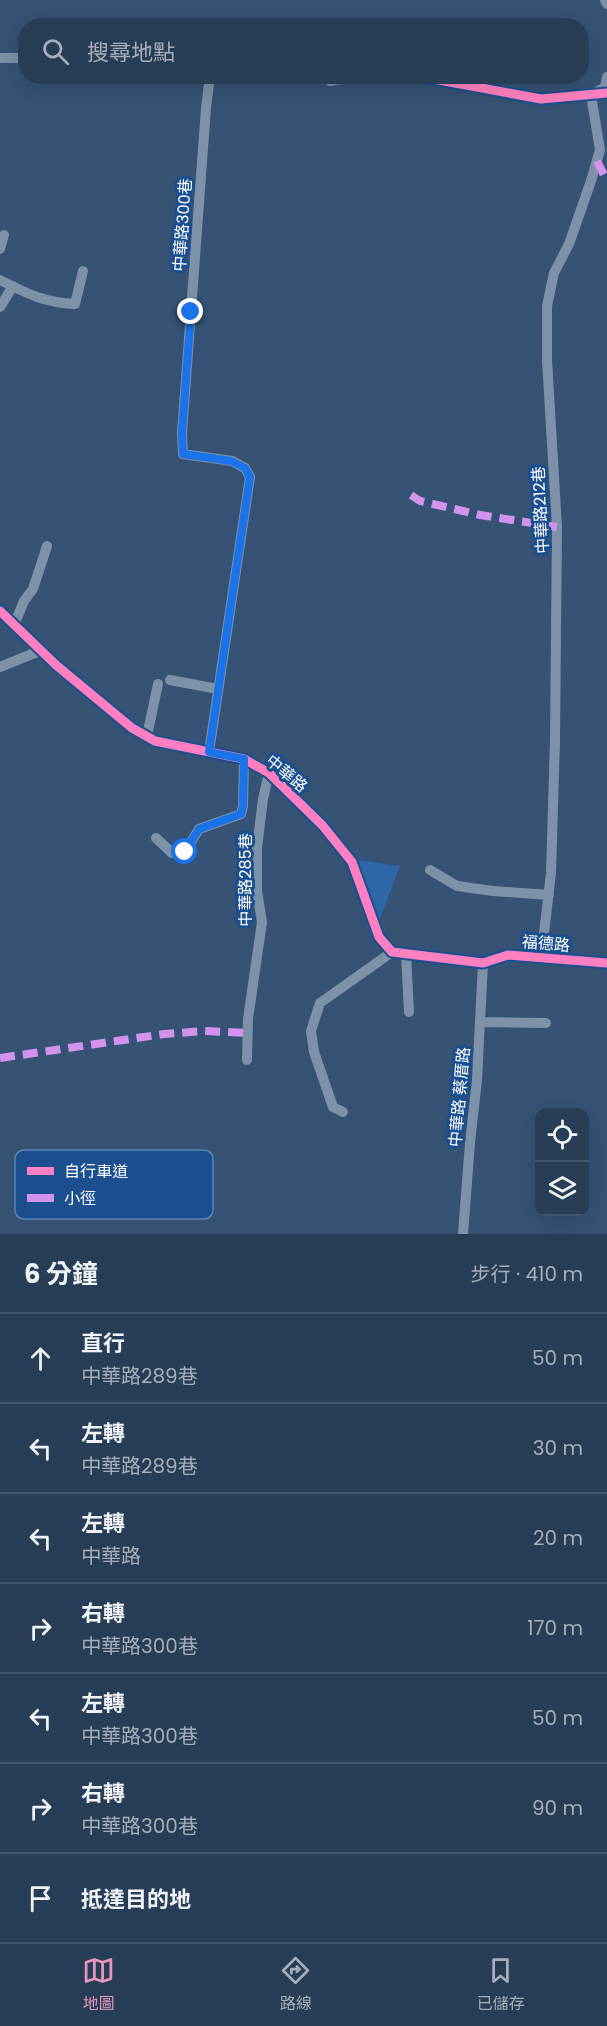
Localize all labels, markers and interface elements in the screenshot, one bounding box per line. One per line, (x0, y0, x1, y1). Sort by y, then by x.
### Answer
search box (18, 18, 589, 84)
icon: search (39, 35, 72, 68)
text: 搜尋地點 (87, 37, 175, 68)
street label: 中華路300巷 (168, 178, 197, 272)
route end (177, 298, 203, 324)
street label: 中華路212巷 (527, 466, 554, 554)
street label: 中華路 (261, 749, 312, 798)
street label: 中華路285巷 (234, 833, 257, 927)
route start (171, 838, 197, 864)
street label: 福德路 (521, 930, 571, 957)
street label: 中華路 蔡厝路 (444, 1046, 475, 1148)
map controls (535, 1108, 589, 1216)
button: locate (535, 1108, 589, 1162)
legend (15, 1150, 213, 1219)
text: 自行車道 (64, 1160, 128, 1183)
button: layers (535, 1162, 589, 1216)
text: 小徑 (64, 1187, 96, 1210)
text: 6 分鐘 (24, 1256, 98, 1292)
text: 步行 · 410 m (471, 1260, 583, 1288)
text: 直行 (81, 1328, 125, 1359)
icon: ahead (24, 1342, 57, 1375)
text: 50 m (532, 1344, 583, 1372)
text: 中華路289巷 (81, 1362, 198, 1390)
text: 左轉 (81, 1418, 125, 1449)
icon: left (24, 1432, 57, 1465)
text: 30 m (533, 1434, 583, 1462)
text: 中華路289巷 (81, 1452, 198, 1480)
text: 左轉 (81, 1508, 125, 1539)
icon: left (24, 1522, 57, 1555)
text: 20 m (533, 1524, 583, 1552)
text: 中華路 (81, 1542, 141, 1570)
text: 右轉 (81, 1598, 125, 1629)
icon: right (24, 1612, 57, 1645)
text: 170 m (527, 1614, 583, 1642)
text: 中華路300巷 (81, 1632, 198, 1660)
text: 左轉 (81, 1688, 125, 1719)
icon: left (24, 1702, 57, 1735)
text: 50 m (532, 1704, 583, 1732)
text: 中華路300巷 (81, 1722, 198, 1750)
text: 右轉 (81, 1778, 125, 1809)
icon: right (24, 1792, 57, 1825)
text: 90 m (532, 1794, 583, 1822)
text: 中華路300巷 (81, 1812, 198, 1840)
icon: arrive (24, 1882, 57, 1915)
text: 抵達目的地 (81, 1884, 191, 1915)
tab: 地圖 (82, 1954, 115, 2016)
tab: 路線 (279, 1954, 312, 2016)
tab: 已儲存 (477, 1954, 525, 2016)

